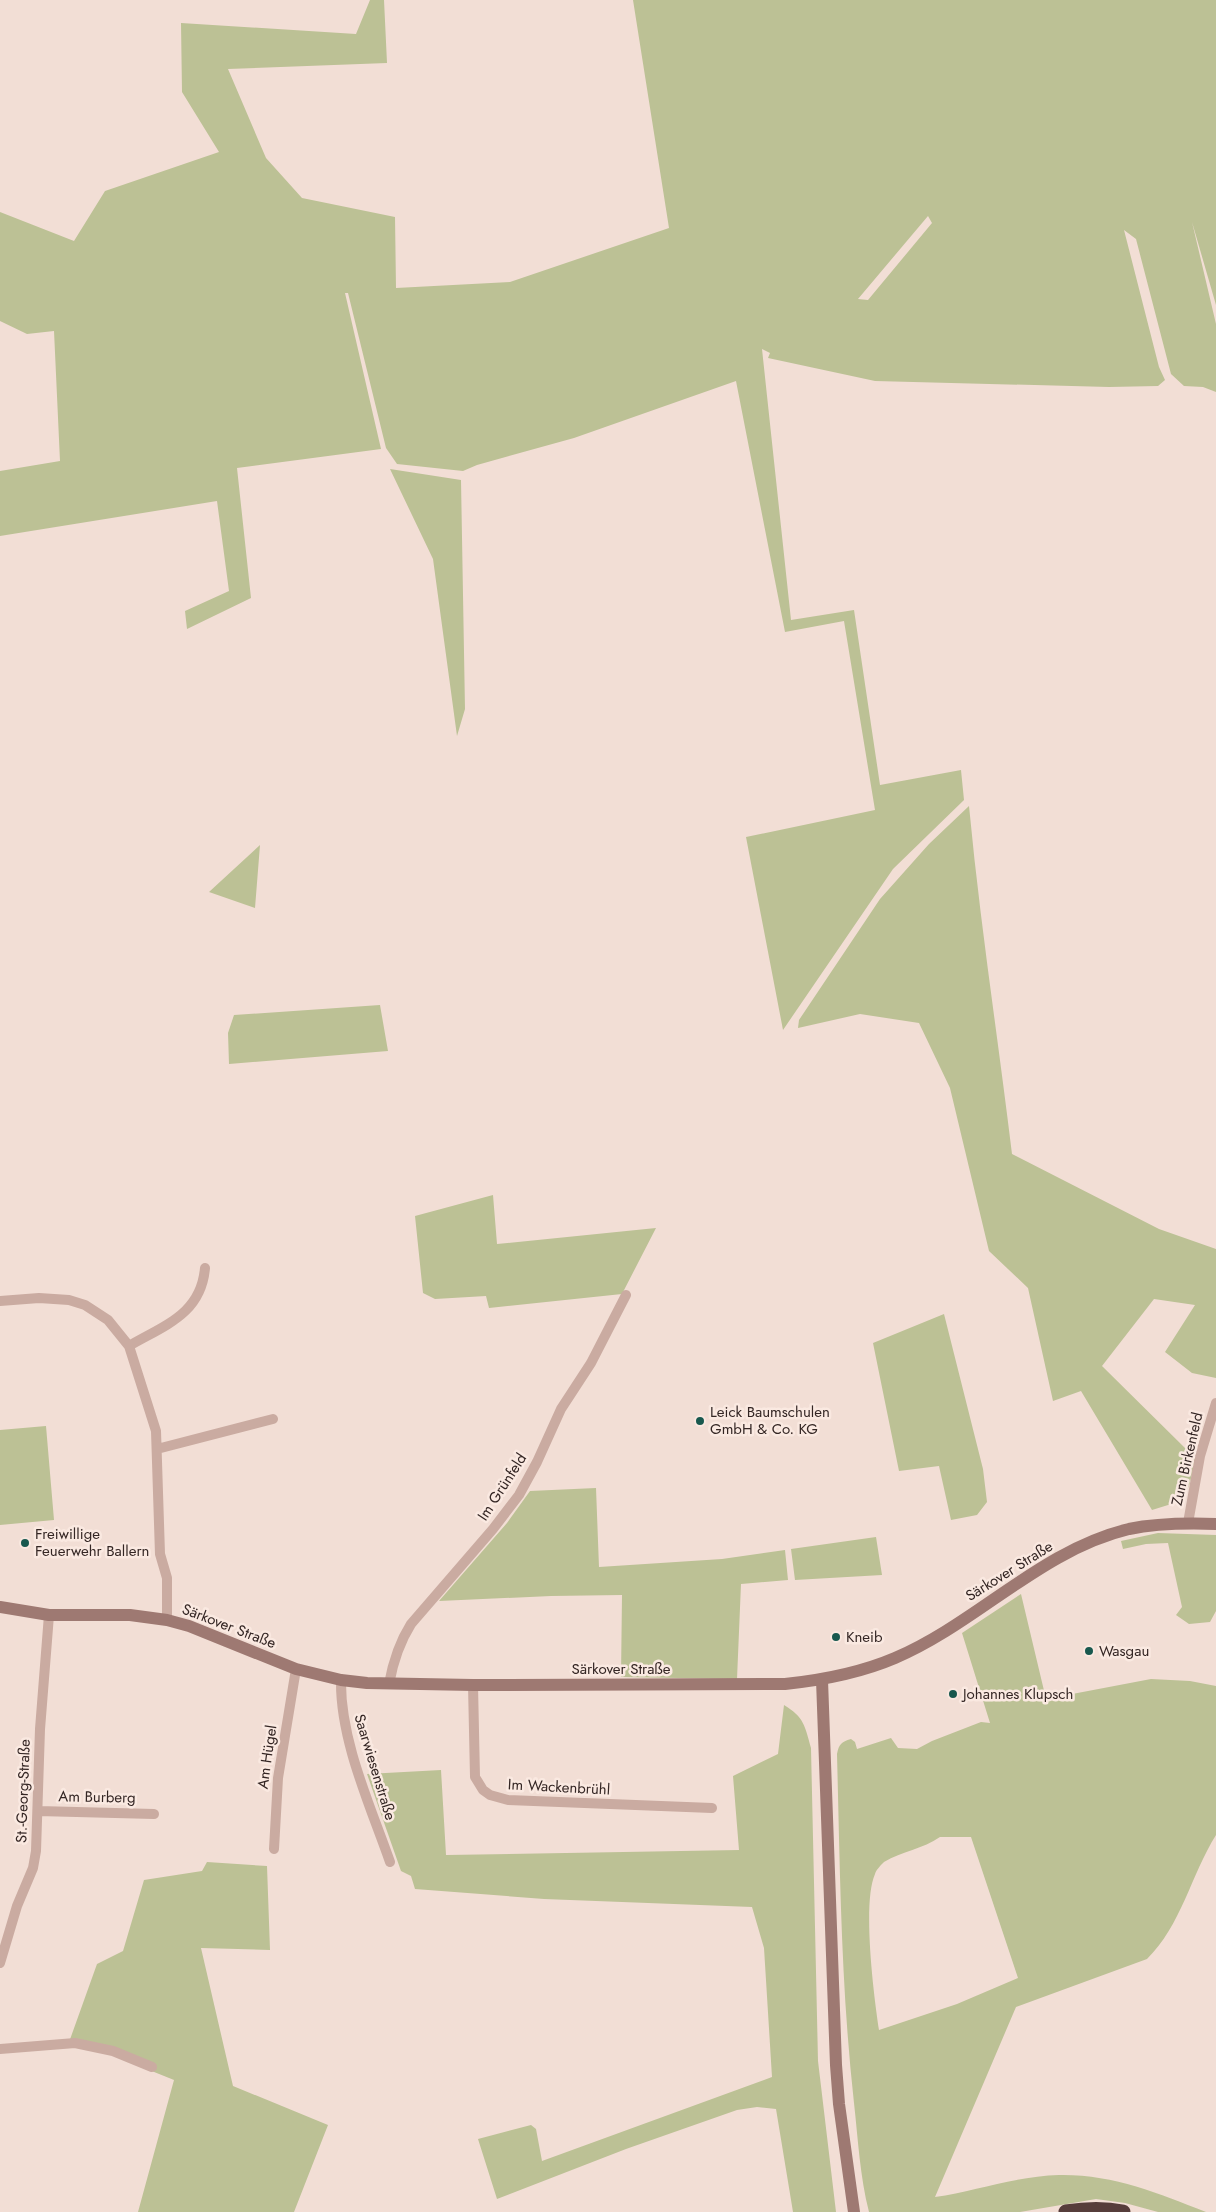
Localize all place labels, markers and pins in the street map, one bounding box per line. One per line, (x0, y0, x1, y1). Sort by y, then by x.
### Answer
place label: Leick Baumschulen GmbH & Co. KG (710, 1401, 830, 1440)
marker: Leick Baumschulen GmbH & Co. KG (694, 1415, 706, 1427)
place label: Freiwillige Feuerwehr Ballern (35, 1523, 149, 1562)
marker: Freiwillige Feuerwehr Ballern (19, 1537, 31, 1549)
place label: Kneib (846, 1626, 883, 1648)
marker: Kneib (830, 1631, 842, 1643)
place label: Wasgau (1099, 1640, 1149, 1662)
marker: Wasgau (1083, 1645, 1095, 1657)
place label: Johannes Klupsch (961, 1683, 1073, 1705)
marker: Johannes Klupsch (947, 1688, 959, 1700)

